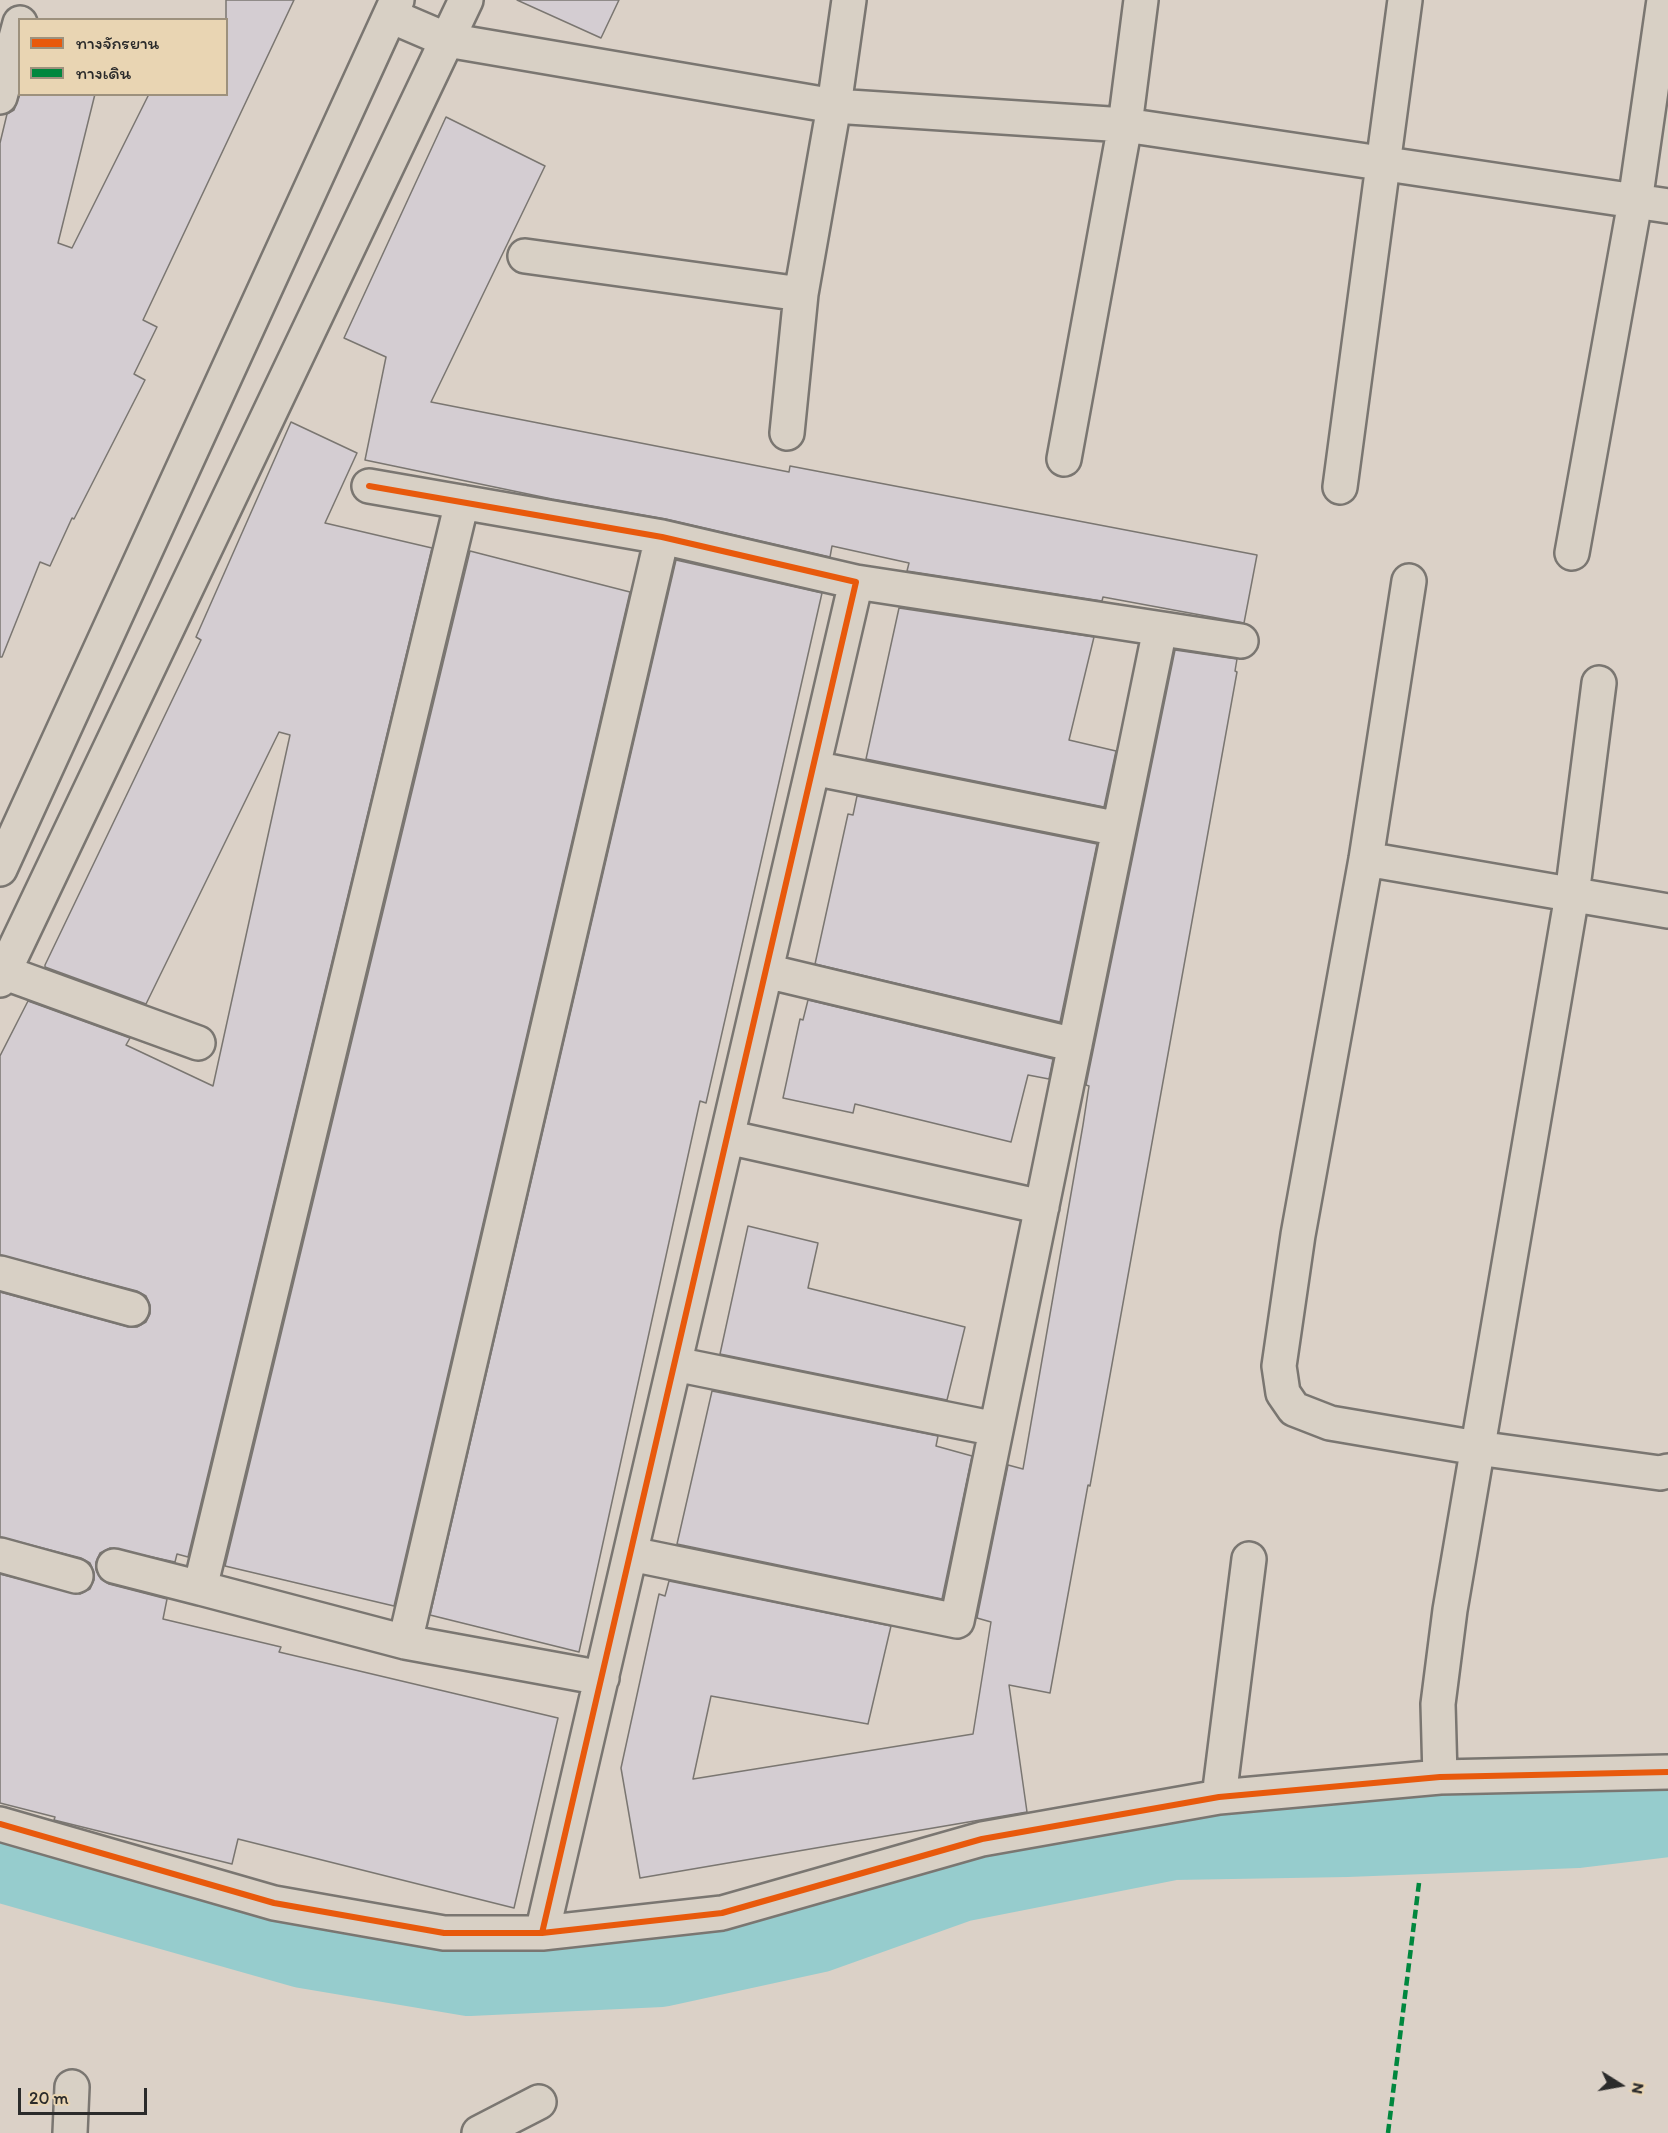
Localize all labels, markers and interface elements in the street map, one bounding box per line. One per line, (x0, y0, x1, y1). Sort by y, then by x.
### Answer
legend (18, 18, 228, 96)
text: ทางจักรยาน (76, 32, 159, 54)
text: ทางเดิน (76, 62, 131, 84)
north arrow (1590, 2055, 1650, 2115)
scale bar (21, 2076, 150, 2114)
text: N (1628, 2081, 1649, 2096)
text: 20 m (29, 2087, 69, 2109)

